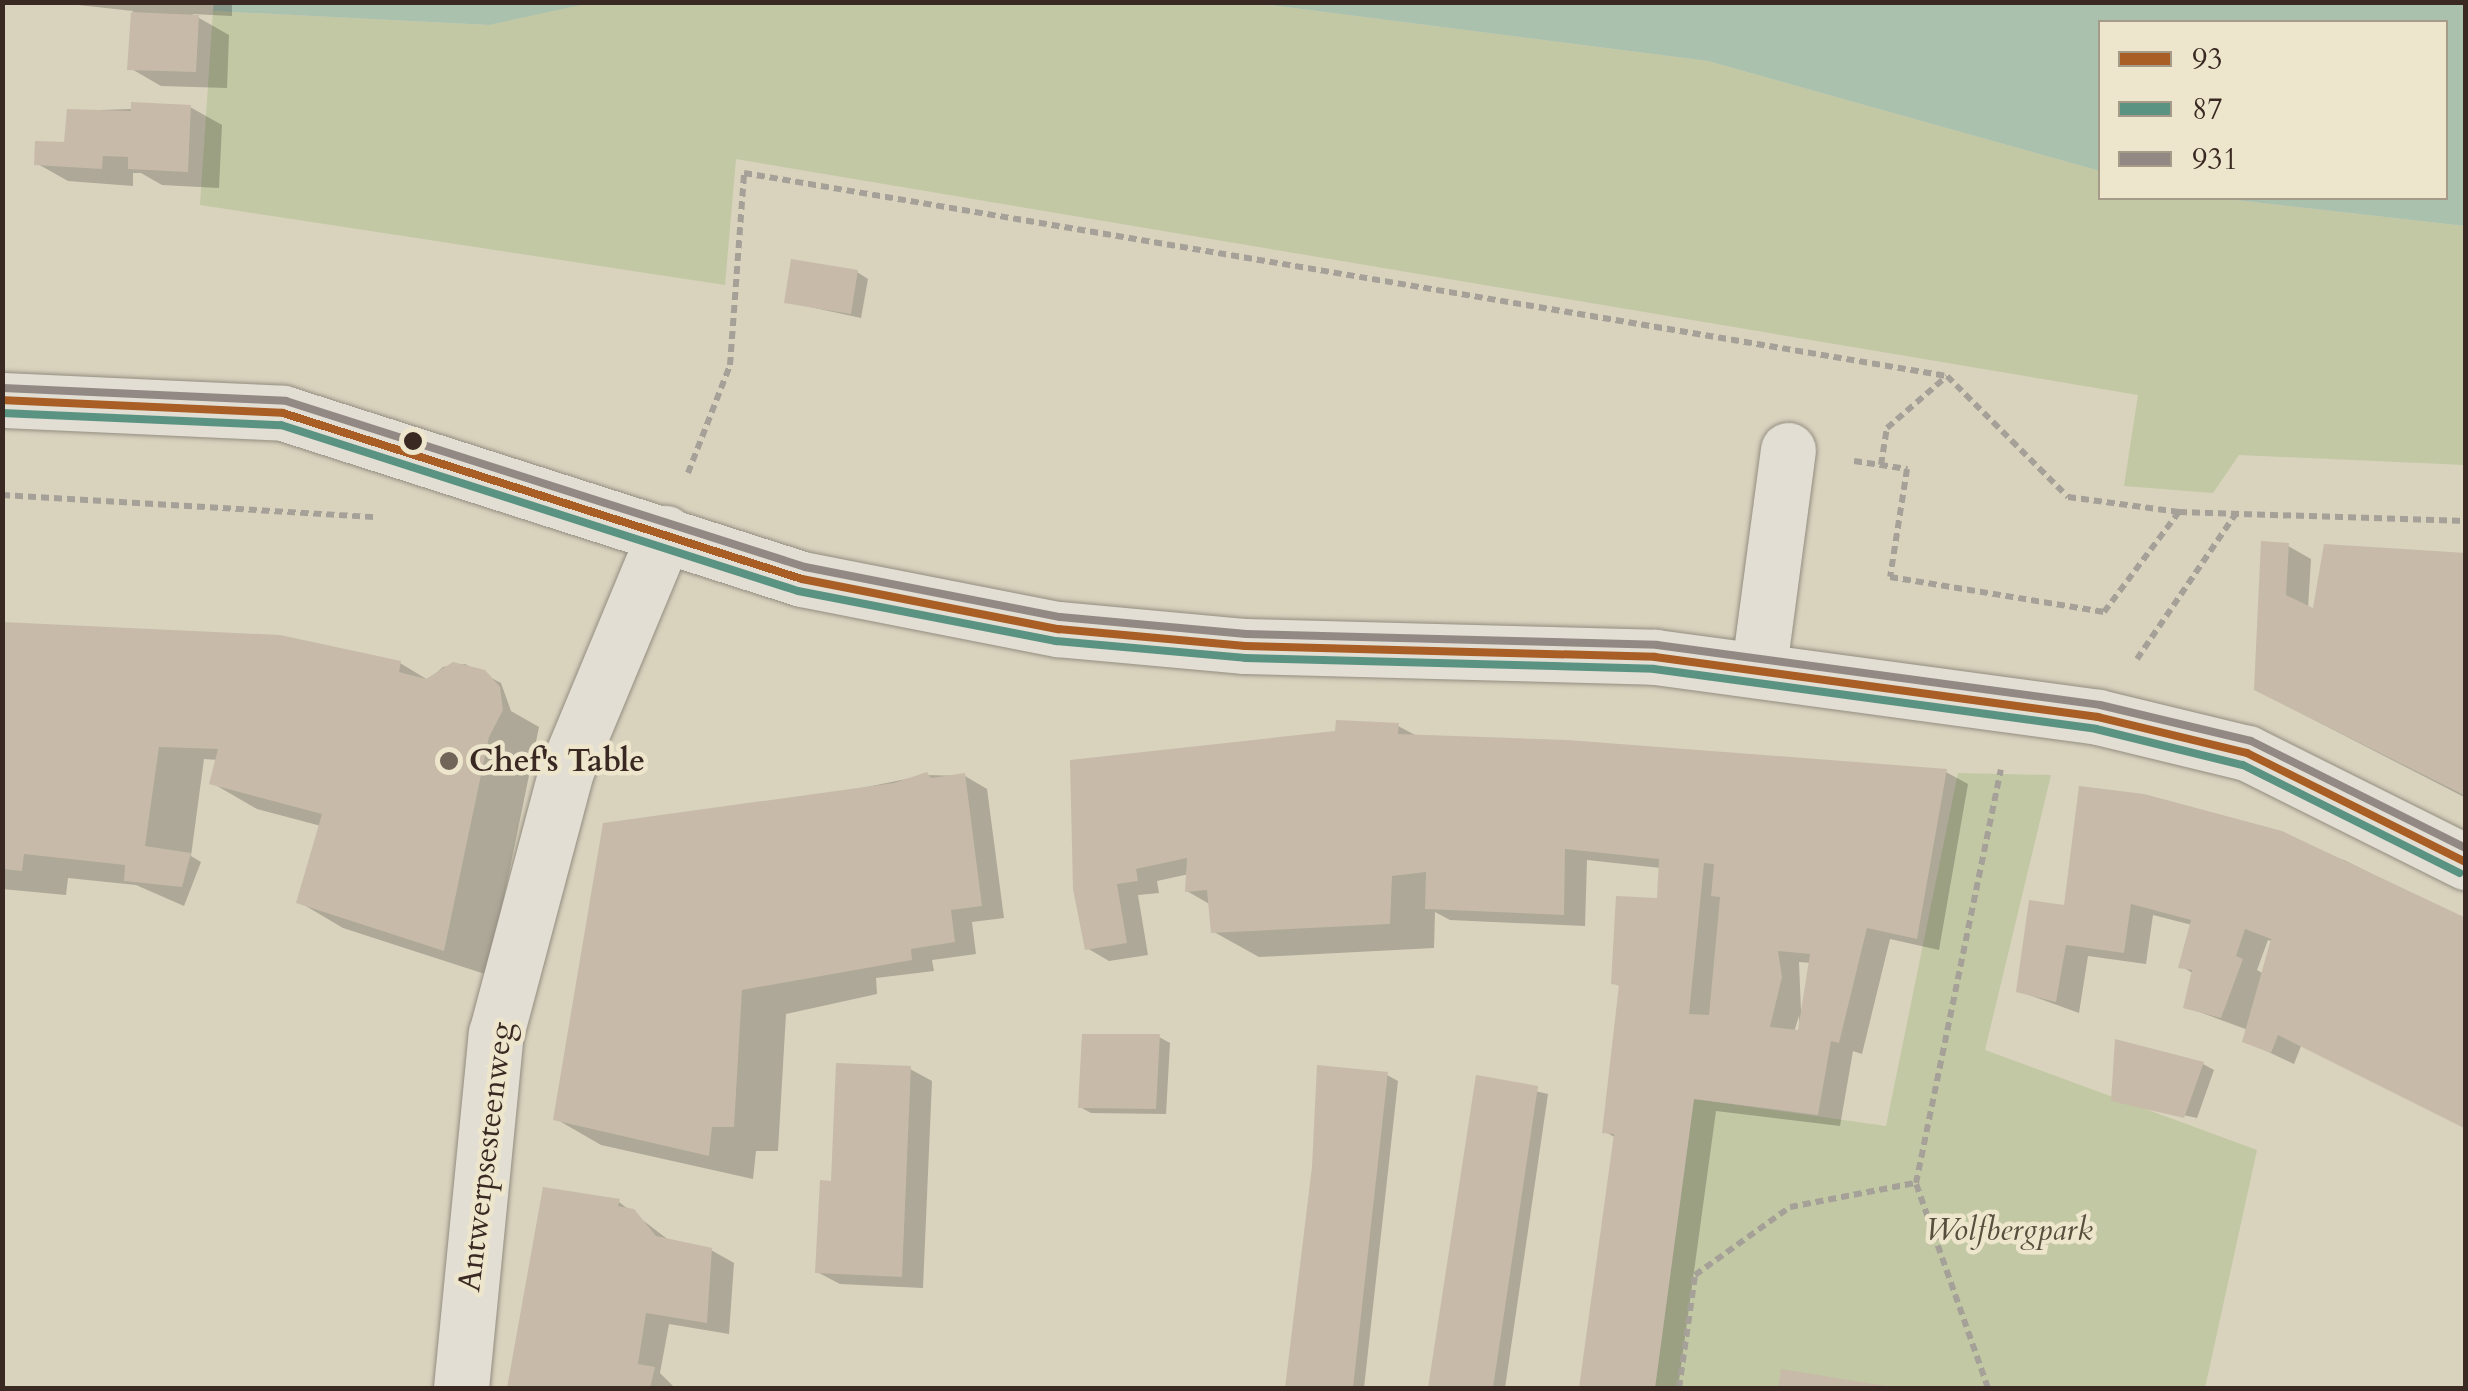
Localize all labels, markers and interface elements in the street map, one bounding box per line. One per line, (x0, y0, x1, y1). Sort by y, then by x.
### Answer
legend (2098, 20, 2448, 200)
text: 93 (2192, 39, 2223, 80)
text: 87 (2192, 89, 2223, 130)
text: 931 (2192, 139, 2238, 180)
unlabelled marker (403, 431, 423, 451)
place label: Chef's Table (469, 742, 645, 780)
marker: Chef's Table (438, 750, 460, 772)
street label: Antwerpsesteenweg (450, 1020, 522, 1294)
park label: Wolfbergpark (1925, 1211, 2093, 1249)

